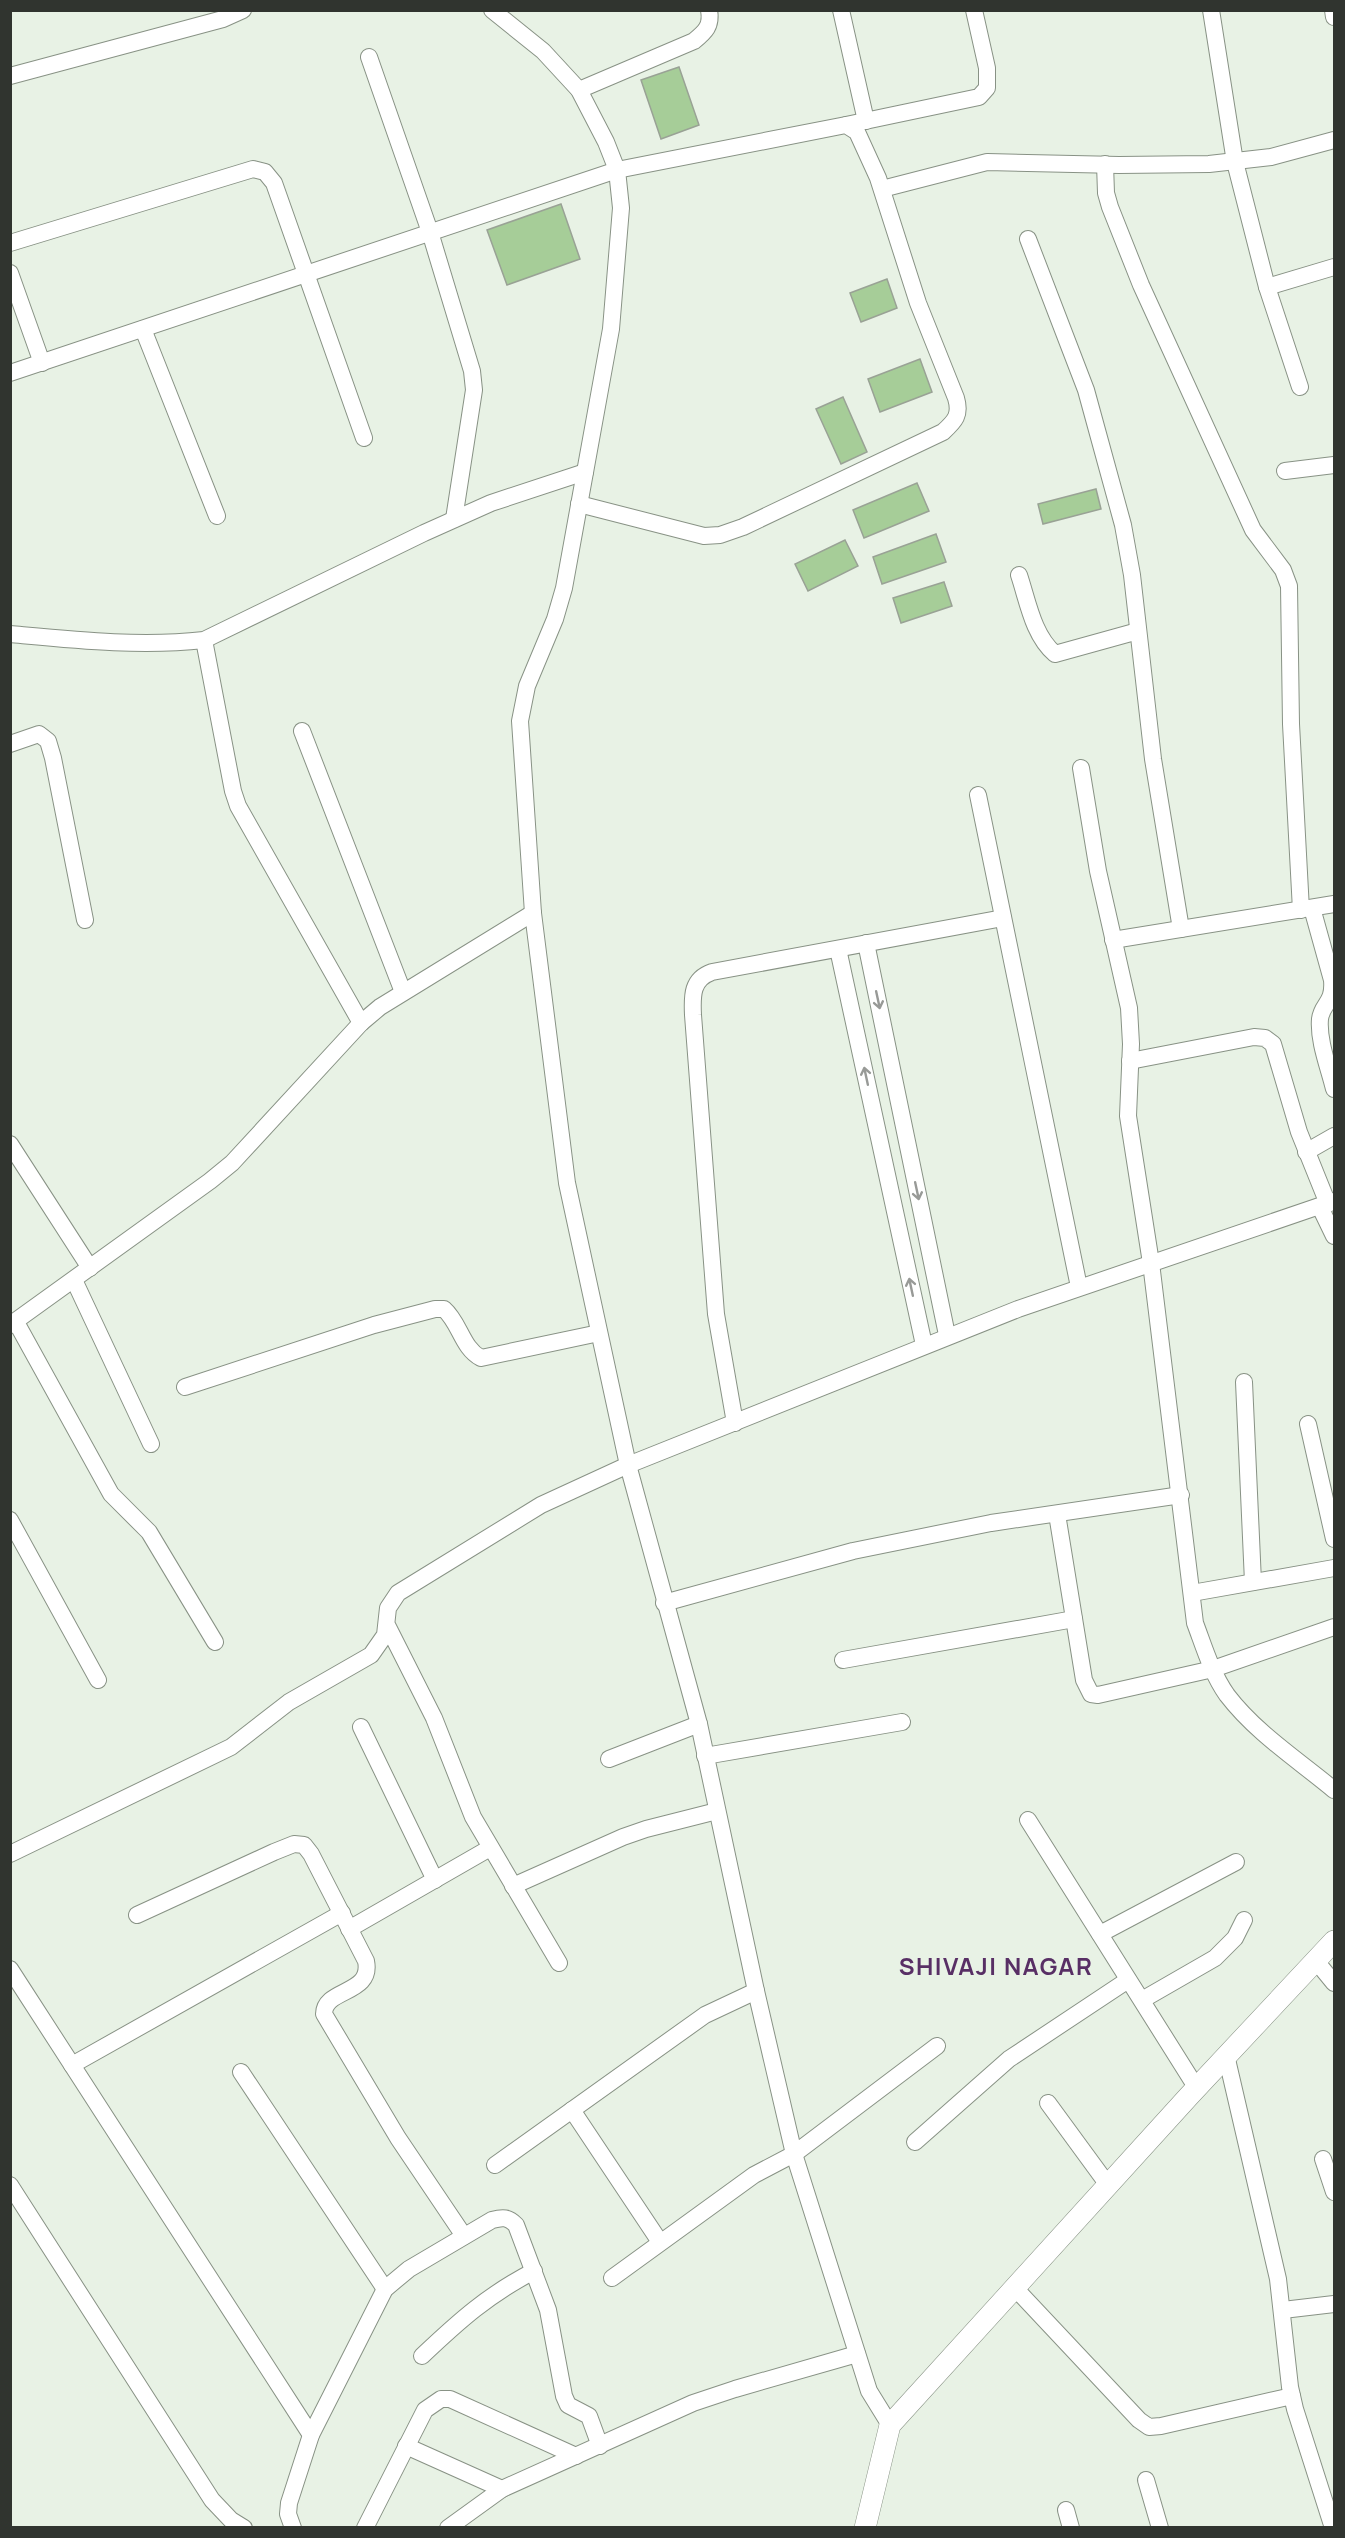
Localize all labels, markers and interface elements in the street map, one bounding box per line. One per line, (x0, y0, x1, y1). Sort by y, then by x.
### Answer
one-way arrow (873, 990, 884, 1009)
one-way arrow (860, 1067, 871, 1087)
one-way arrow (912, 1181, 923, 1200)
one-way arrow (905, 1278, 917, 1297)
district label: SHIVAJI NAGAR (899, 1949, 1093, 1982)

